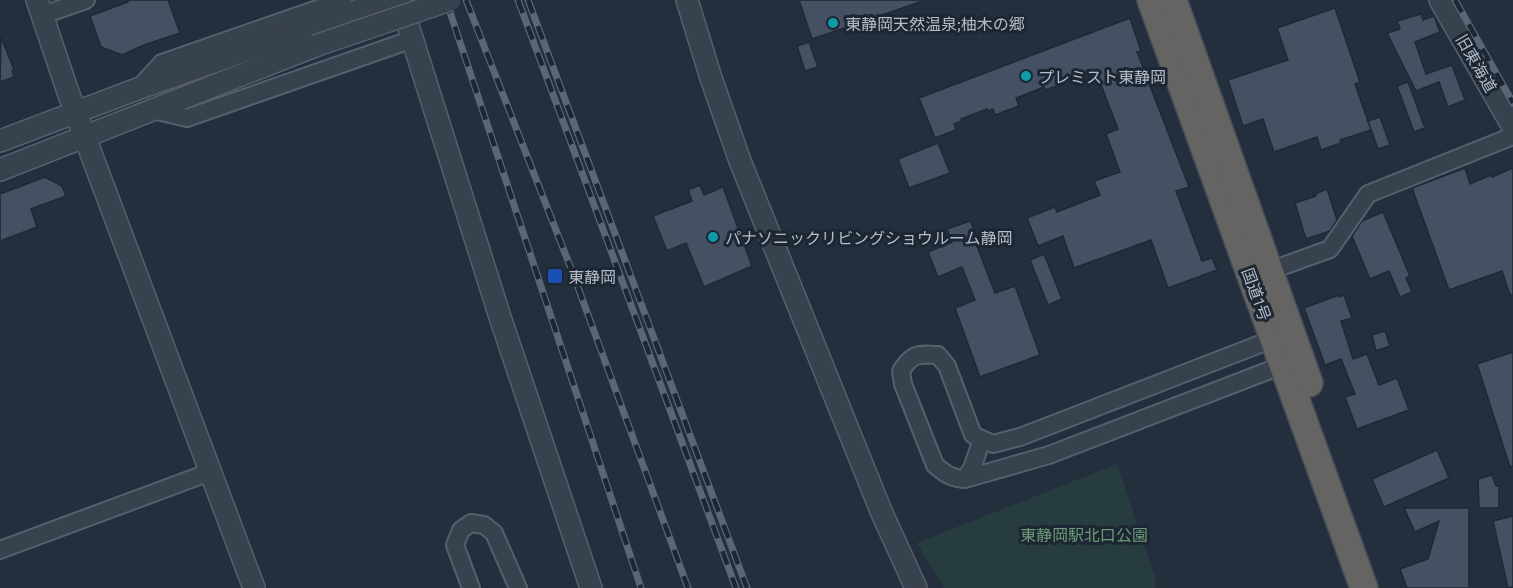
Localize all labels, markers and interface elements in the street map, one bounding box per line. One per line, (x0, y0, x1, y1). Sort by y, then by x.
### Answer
place label: 東静岡天然温泉;柚木の郷 (845, 14, 1025, 33)
marker: 東静岡天然温泉;柚木の郷 (826, 16, 840, 30)
street label: 旧東海道 (1453, 31, 1501, 95)
place label: プレミスト東静岡 (1038, 67, 1166, 86)
marker: プレミスト東静岡 (1019, 69, 1033, 83)
place label: パナソニックリビングショウルーム静岡 (725, 228, 1013, 247)
marker: パナソニックリビングショウルーム静岡 (706, 230, 720, 244)
street label: 国道1号 (1239, 265, 1275, 323)
marker: 東静岡 (546, 267, 564, 285)
place label: 東静岡 (568, 267, 616, 286)
park label: 東静岡駅北口公園 (1020, 525, 1148, 544)

